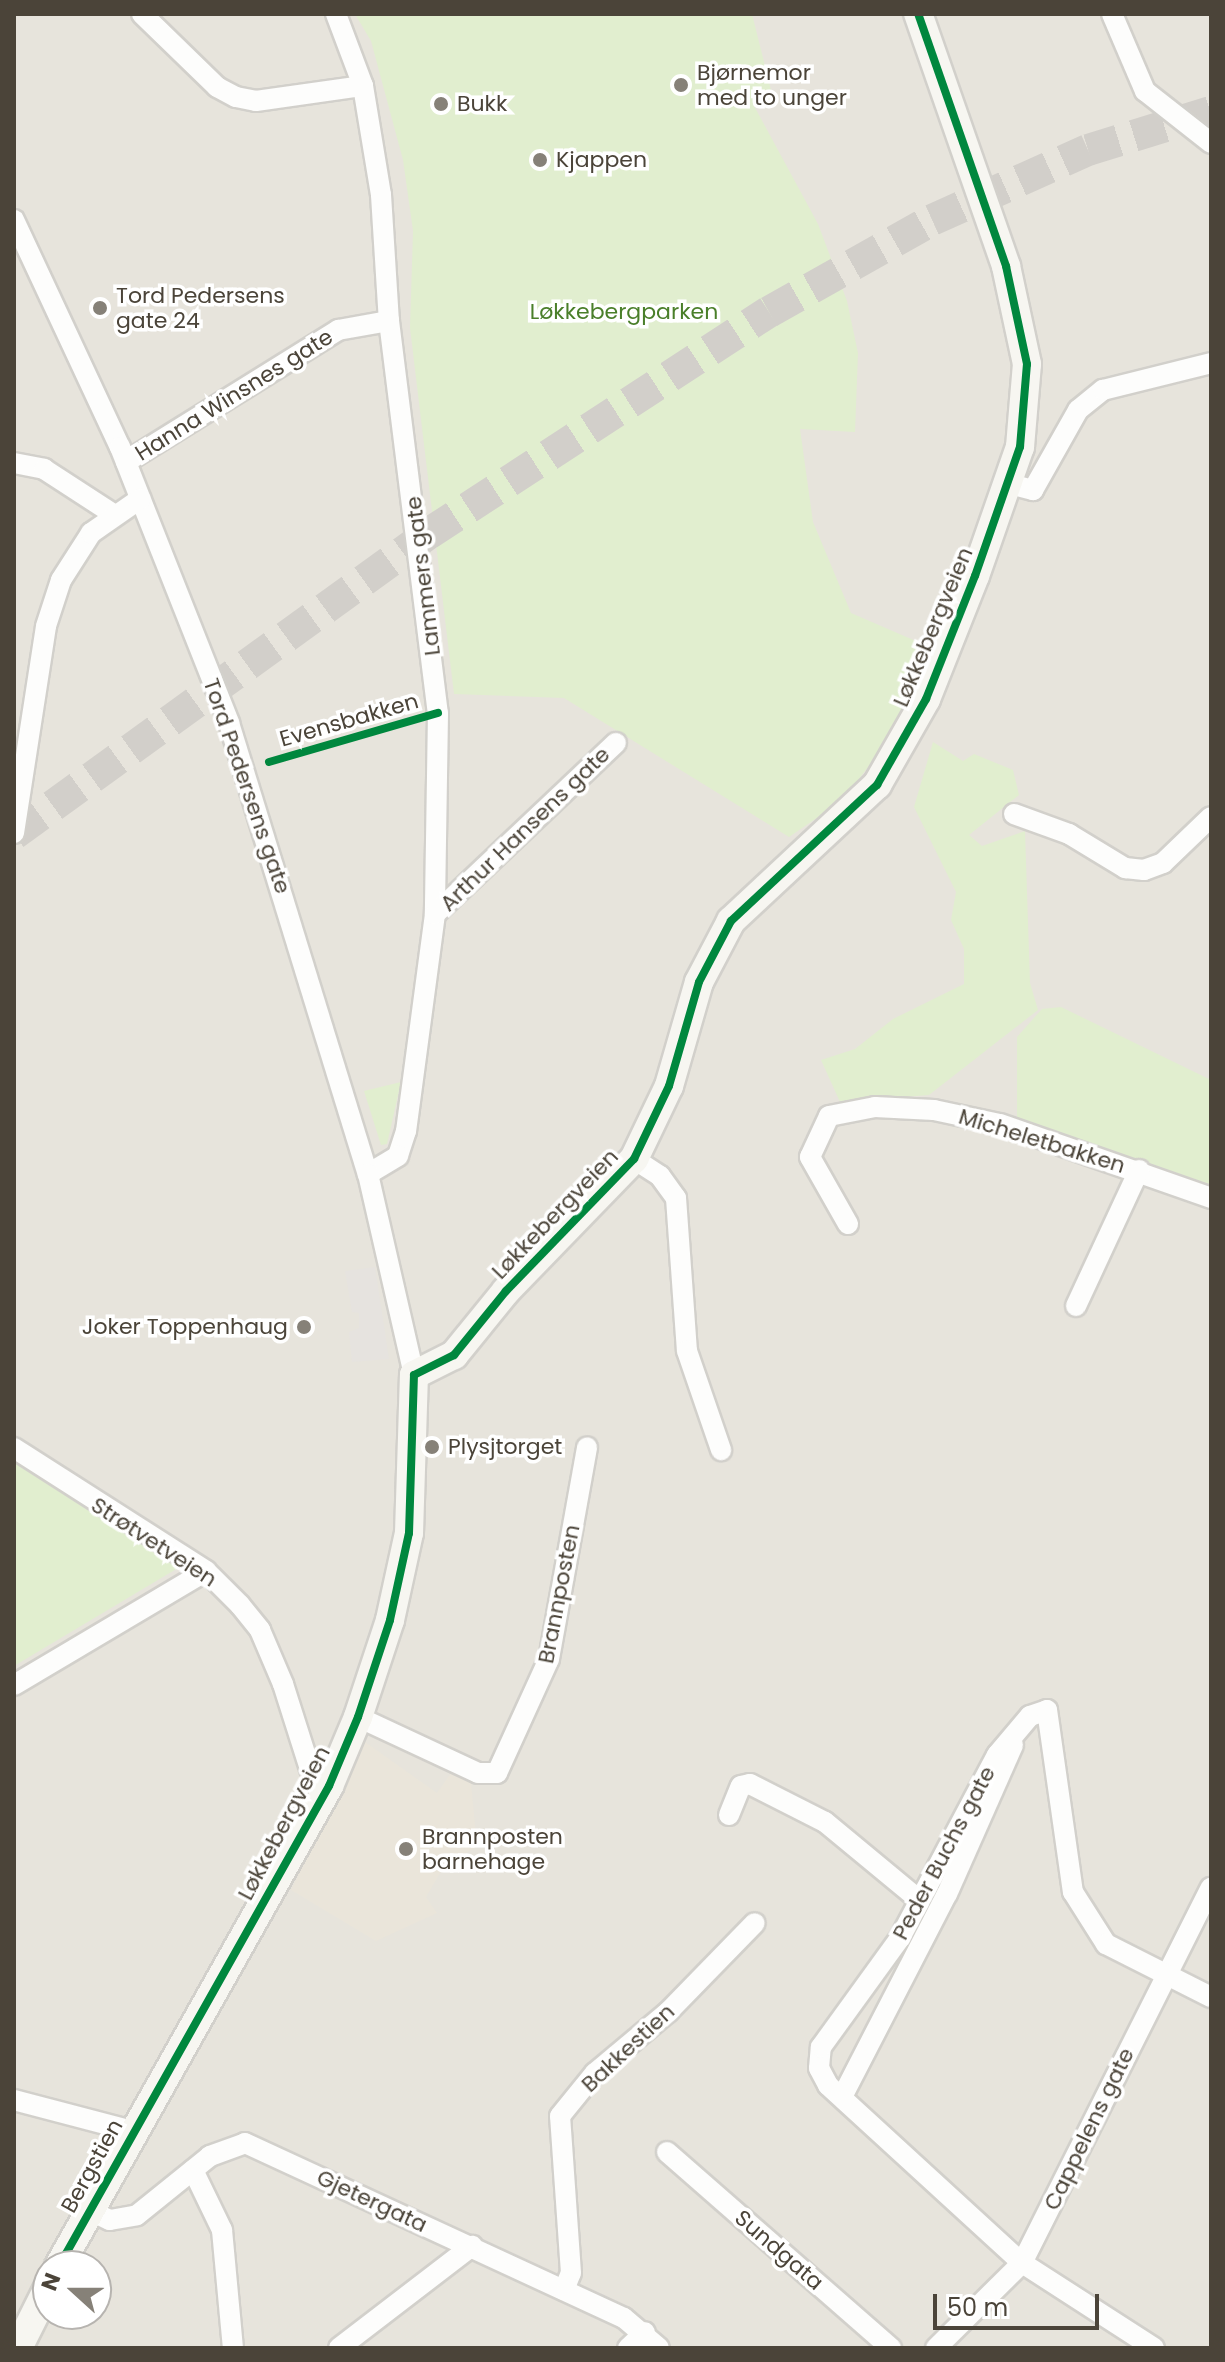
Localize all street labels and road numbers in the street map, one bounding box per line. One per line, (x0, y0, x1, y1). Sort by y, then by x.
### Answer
street label: Hanna Winsnes gate (130, 323, 338, 467)
street label: Lammers gate (400, 495, 446, 657)
street label: Løkkebergveien (888, 543, 978, 711)
street label: Tord Pedersens gate (198, 675, 296, 897)
street label: Evensbakken (277, 688, 421, 752)
street label: Arthur Hansens gate (435, 741, 615, 917)
street label: Micheletbakken (956, 1103, 1128, 1179)
street label: Løkkebergveien (486, 1143, 624, 1285)
street label: Strøtvetveien (86, 1492, 222, 1592)
street label: Brannposten (533, 1522, 585, 1666)
street label: Løkkebergveien (232, 1741, 336, 1905)
street label: Peder Buchs gate (887, 1762, 1001, 1944)
street label: Bakkestien (576, 1998, 680, 2098)
street label: Cappelens gate (1038, 2044, 1140, 2214)
street label: Bergstien (56, 2115, 128, 2217)
street label: Gjetergata (313, 2164, 431, 2238)
street label: Sundgata (729, 2204, 829, 2296)

